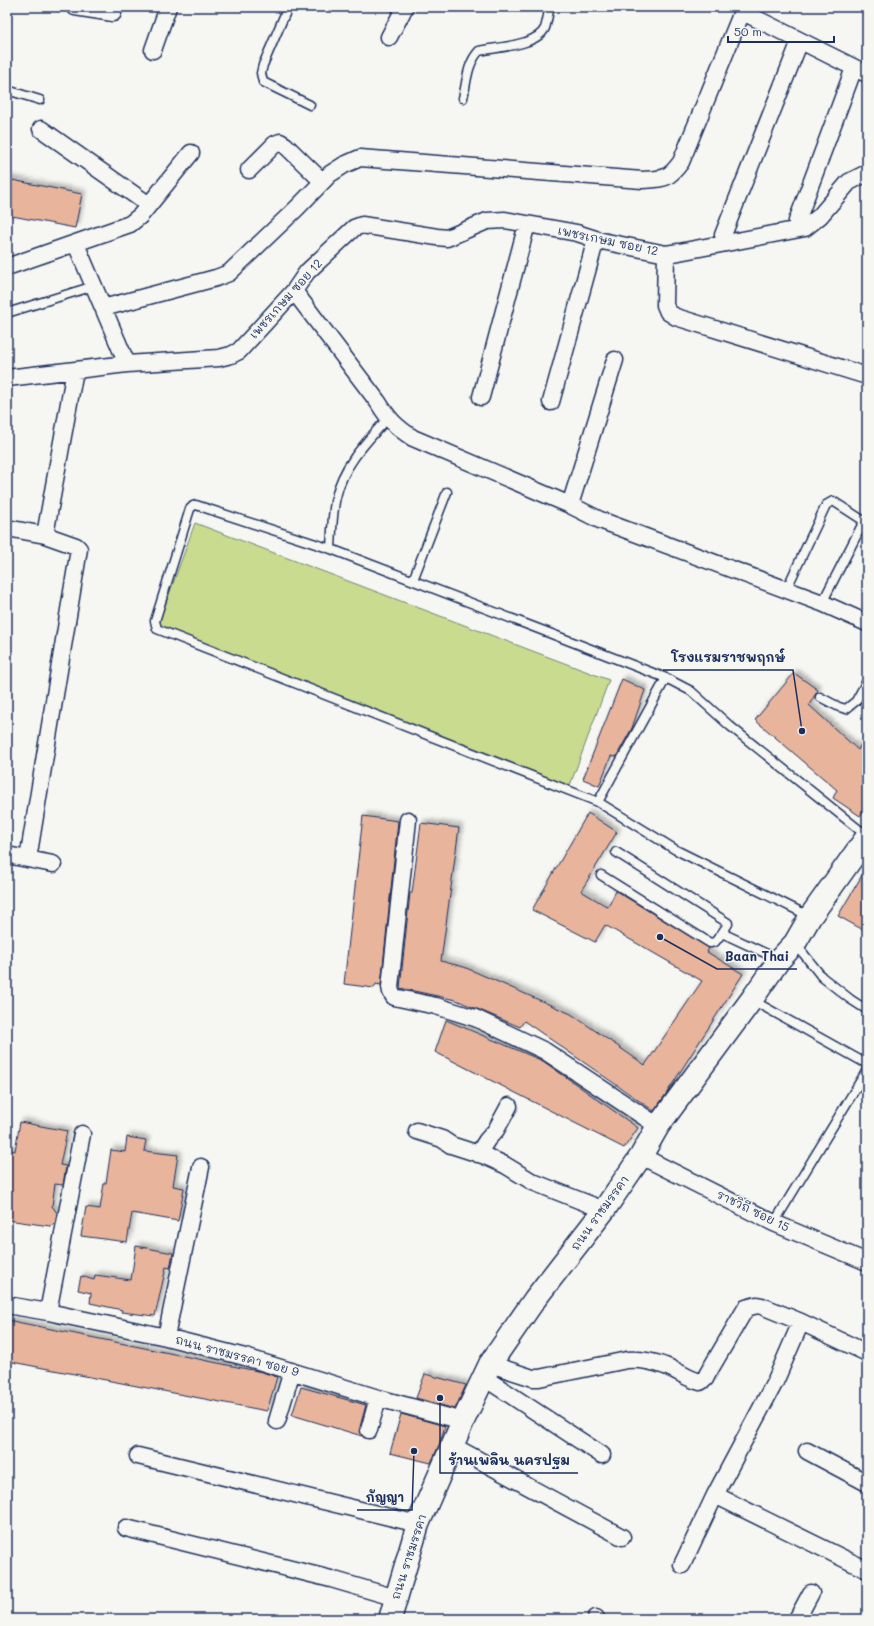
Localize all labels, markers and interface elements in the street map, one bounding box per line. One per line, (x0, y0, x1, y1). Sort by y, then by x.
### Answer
scale bar (728, 18, 834, 44)
text: 50 m (734, 23, 762, 39)
street label: เพชรเกษม ซอย 12 (557, 222, 660, 258)
street label: เพชรเกษม ซอย 12 (245, 255, 325, 342)
callout: โรงแรมราชพฤกษ์ (663, 645, 793, 670)
text: โรงแรมราชพฤกษ์ (670, 648, 785, 666)
callout: Baan Thai (717, 944, 797, 969)
text: Baan Thai (725, 947, 789, 964)
street label: ถนน ราชมรรคา (567, 1172, 632, 1253)
street label: ราชวิถี ซอย 15 (714, 1186, 792, 1235)
street label: ถนน ราชมรรคา ซอย 9 (174, 1331, 301, 1379)
callout: ร้านเพลิน นครปฐม (440, 1448, 578, 1473)
text: ร้านเพลิน นครปฐม (448, 1451, 570, 1470)
callout: กัญญา (357, 1485, 412, 1510)
text: กัญญา (366, 1488, 404, 1505)
street label: ถนน ราชมรรคา (387, 1512, 429, 1602)

